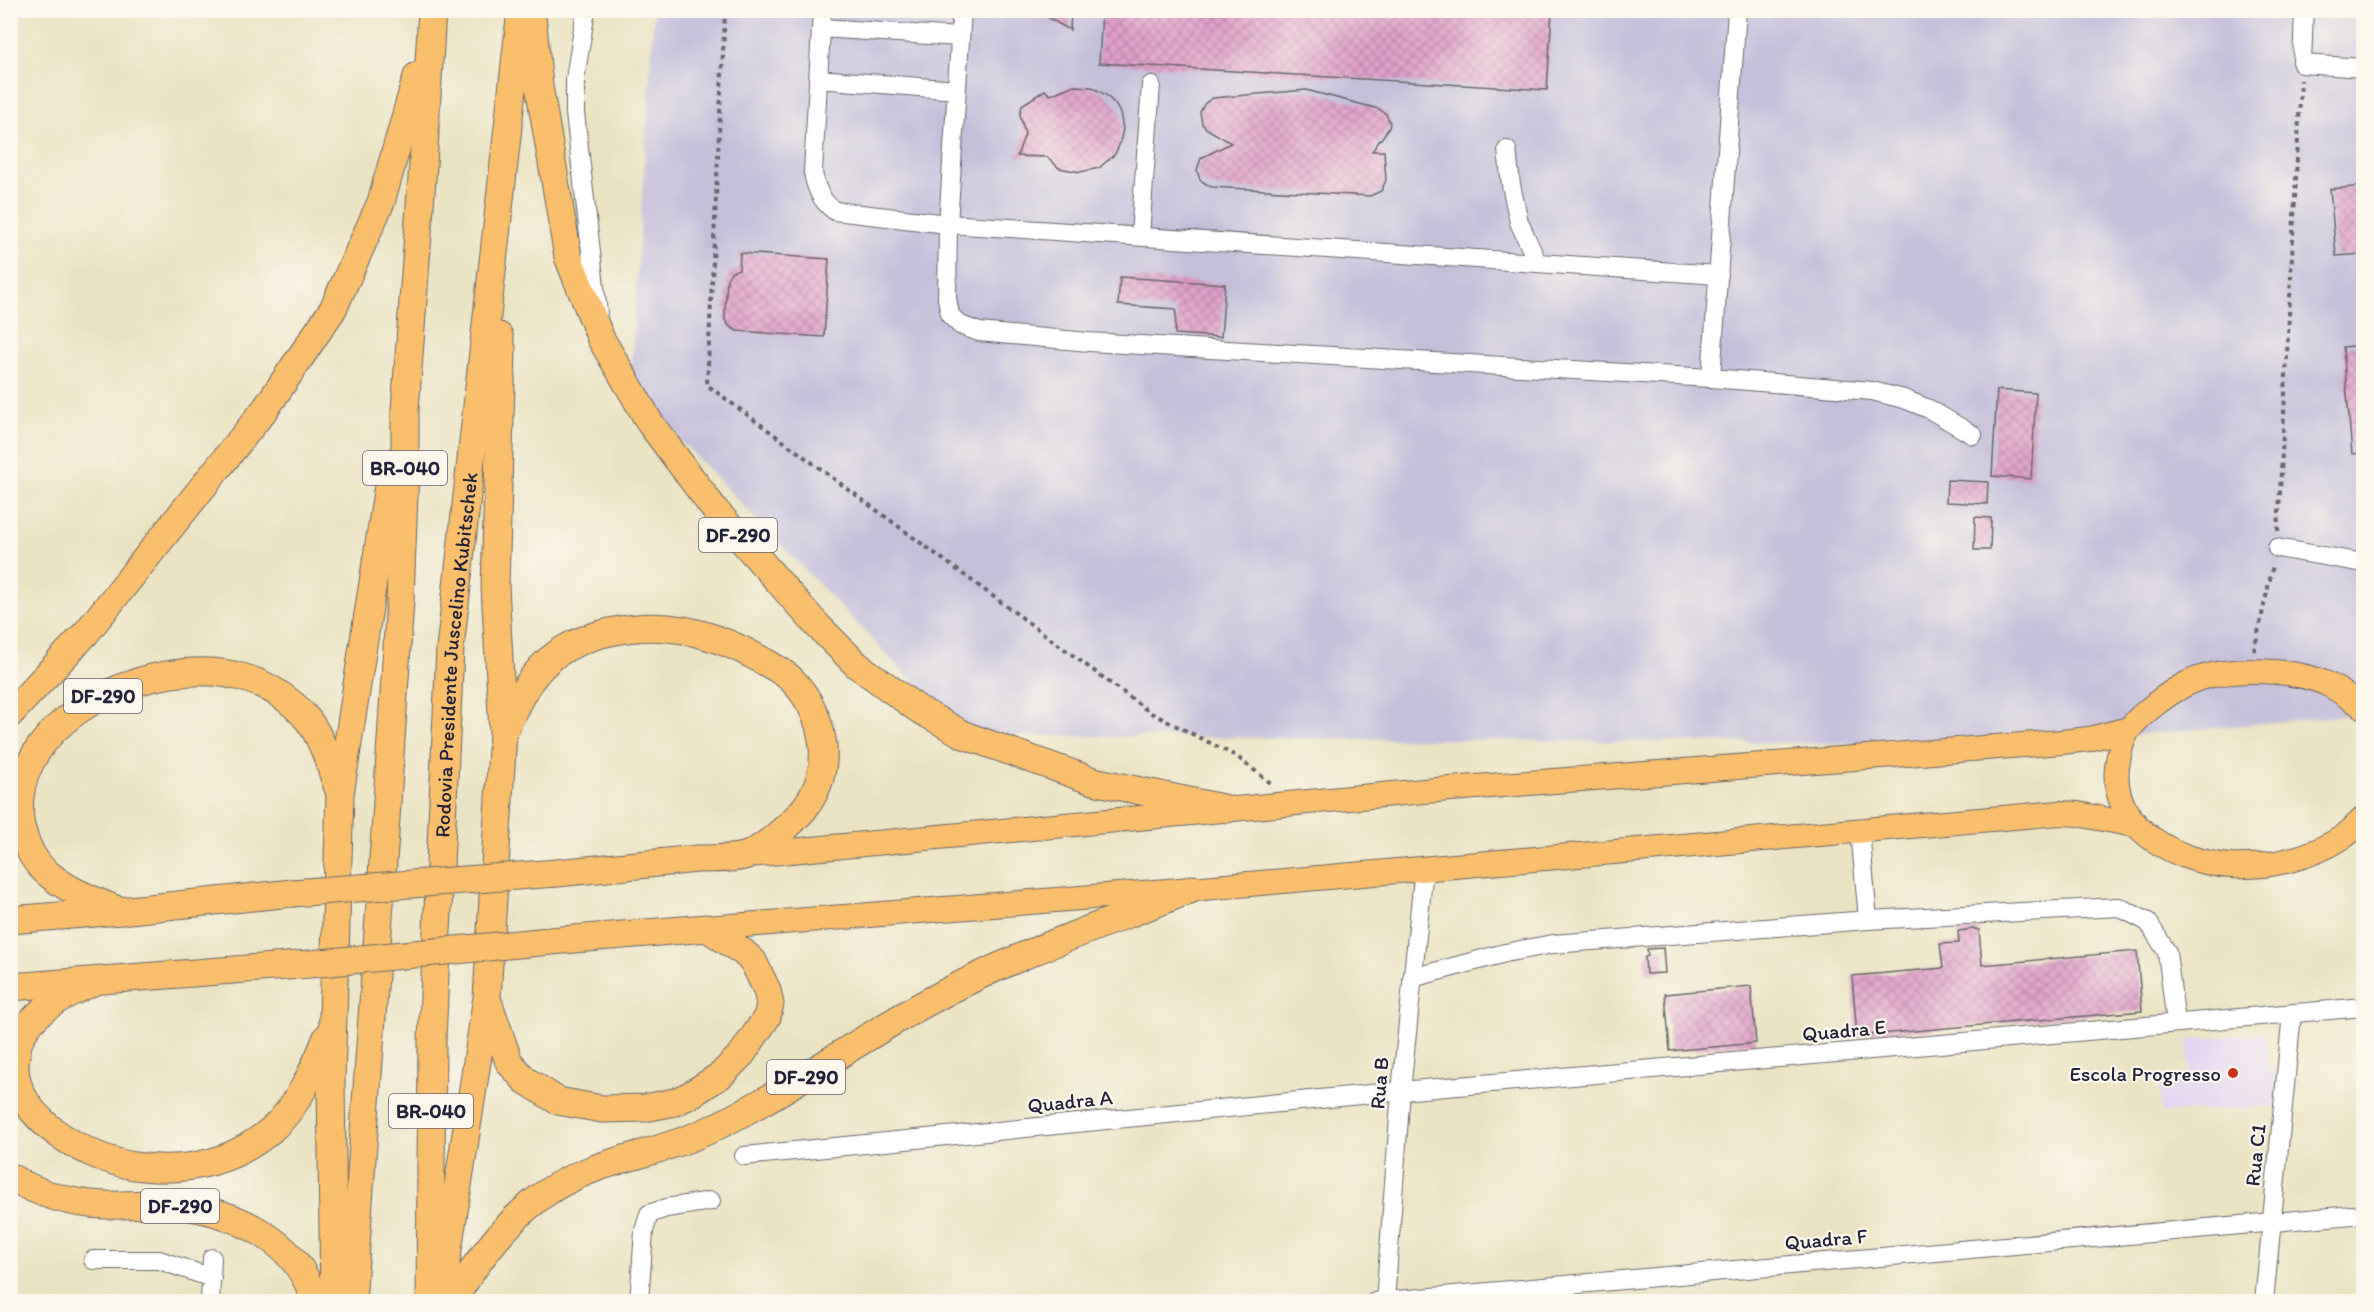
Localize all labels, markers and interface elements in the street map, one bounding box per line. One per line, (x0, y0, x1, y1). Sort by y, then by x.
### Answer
road number: BR-040 (363, 451, 447, 485)
street label: Rodovia Presidente Juscelino Kubitschek (429, 470, 482, 838)
road number: DF-290 (699, 518, 777, 552)
road number: DF-290 (64, 679, 142, 713)
street label: Quadra E (1801, 1014, 1887, 1046)
street label: Rua B (1364, 1056, 1394, 1110)
road number: DF-290 (767, 1060, 845, 1094)
place label: Escola Progresso (2069, 1061, 2221, 1086)
marker: Escola Progresso (2226, 1066, 2240, 1080)
street label: Quadra A (1026, 1084, 1114, 1118)
road number: BR-040 (389, 1094, 473, 1128)
street label: Rua C1 (2239, 1122, 2271, 1187)
road number: DF-290 (141, 1189, 219, 1223)
street label: Quadra F (1784, 1223, 1869, 1255)

